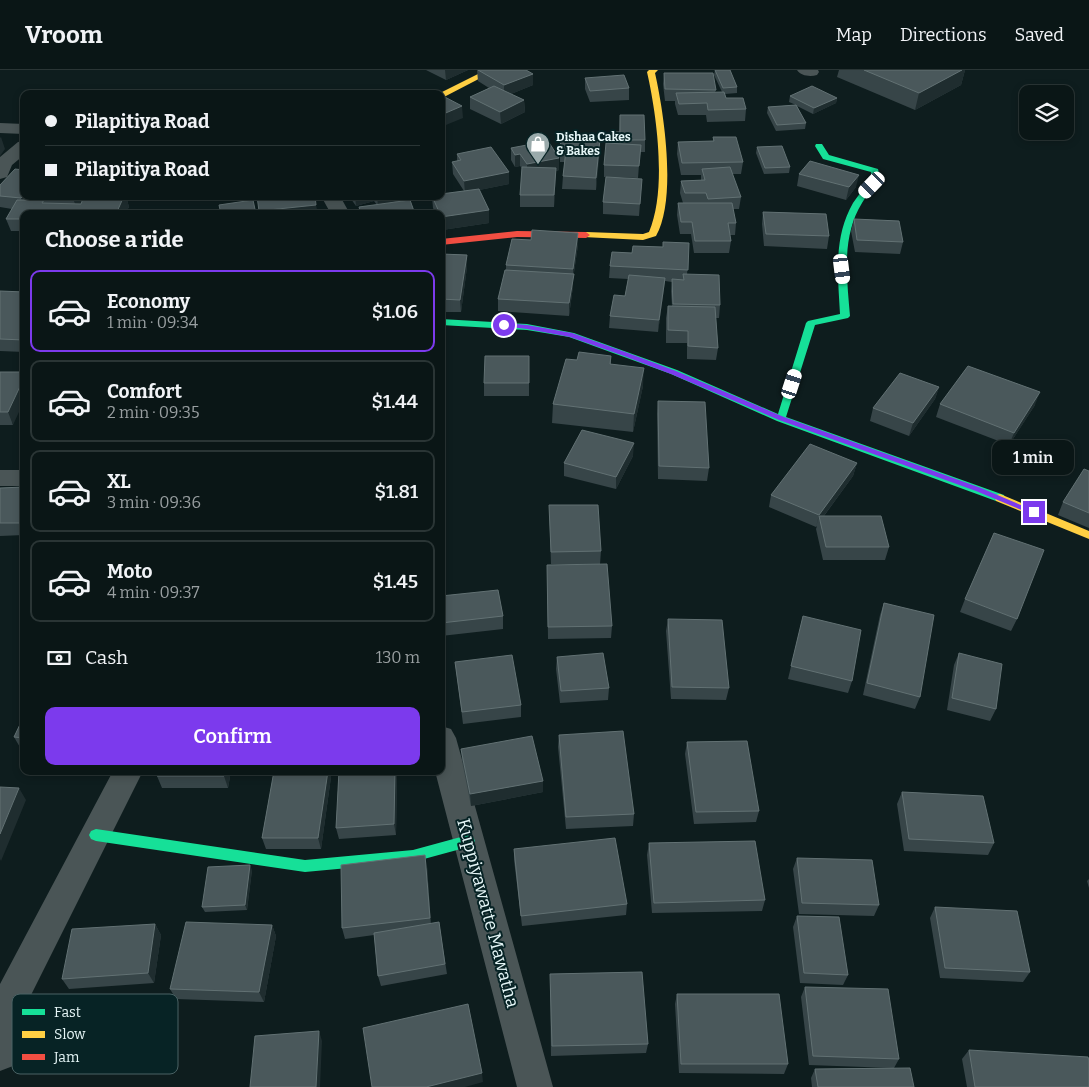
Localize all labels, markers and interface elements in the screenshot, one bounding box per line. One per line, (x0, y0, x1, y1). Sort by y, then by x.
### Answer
text: Vroom (25, 21, 103, 49)
text: Map (836, 24, 872, 46)
text: Directions (900, 24, 987, 46)
text: Saved (1015, 24, 1064, 46)
map controls (1019, 85, 1074, 140)
button: layers (1019, 85, 1074, 140)
text: Pilapitiya Road (75, 110, 210, 133)
place label: Dishaa Cakes & Bakes (556, 130, 631, 158)
shop icon: Dishaa Cakes & Bakes (525, 131, 551, 165)
text: Pilapitiya Road (75, 158, 210, 181)
car (856, 169, 887, 201)
text: Choose a ride (45, 226, 184, 253)
car (832, 253, 851, 285)
icon: car (47, 289, 92, 334)
text: Economy (107, 290, 190, 313)
text: $1.06 (372, 300, 418, 323)
text: 1 min · 09:34 (107, 313, 198, 332)
route start (493, 314, 515, 336)
car (780, 367, 803, 401)
icon: car (47, 379, 92, 424)
text: Comfort (107, 380, 182, 403)
text: $1.44 (372, 390, 418, 413)
text: 2 min · 09:35 (107, 403, 200, 422)
callout: 1 min (993, 440, 1075, 474)
text: 1 min (1013, 448, 1053, 467)
icon: car (47, 469, 92, 514)
text: XL (107, 470, 131, 493)
text: $1.81 (375, 480, 418, 503)
text: 3 min · 09:36 (107, 493, 201, 512)
route end (1023, 501, 1045, 523)
icon: car (47, 559, 92, 604)
text: Moto (107, 560, 153, 583)
text: $1.45 (373, 570, 418, 593)
text: 4 min · 09:37 (107, 583, 200, 602)
icon: cash (45, 644, 73, 672)
text: Cash (85, 646, 128, 669)
text: 130 m (376, 648, 420, 667)
button: Confirm (45, 707, 420, 765)
street label: Kuppiyawatte Mawatha (452, 816, 524, 1010)
legend (12, 994, 178, 1074)
text: Fast (54, 1004, 81, 1021)
text: Slow (54, 1026, 86, 1043)
text: Jam (53, 1049, 80, 1066)

